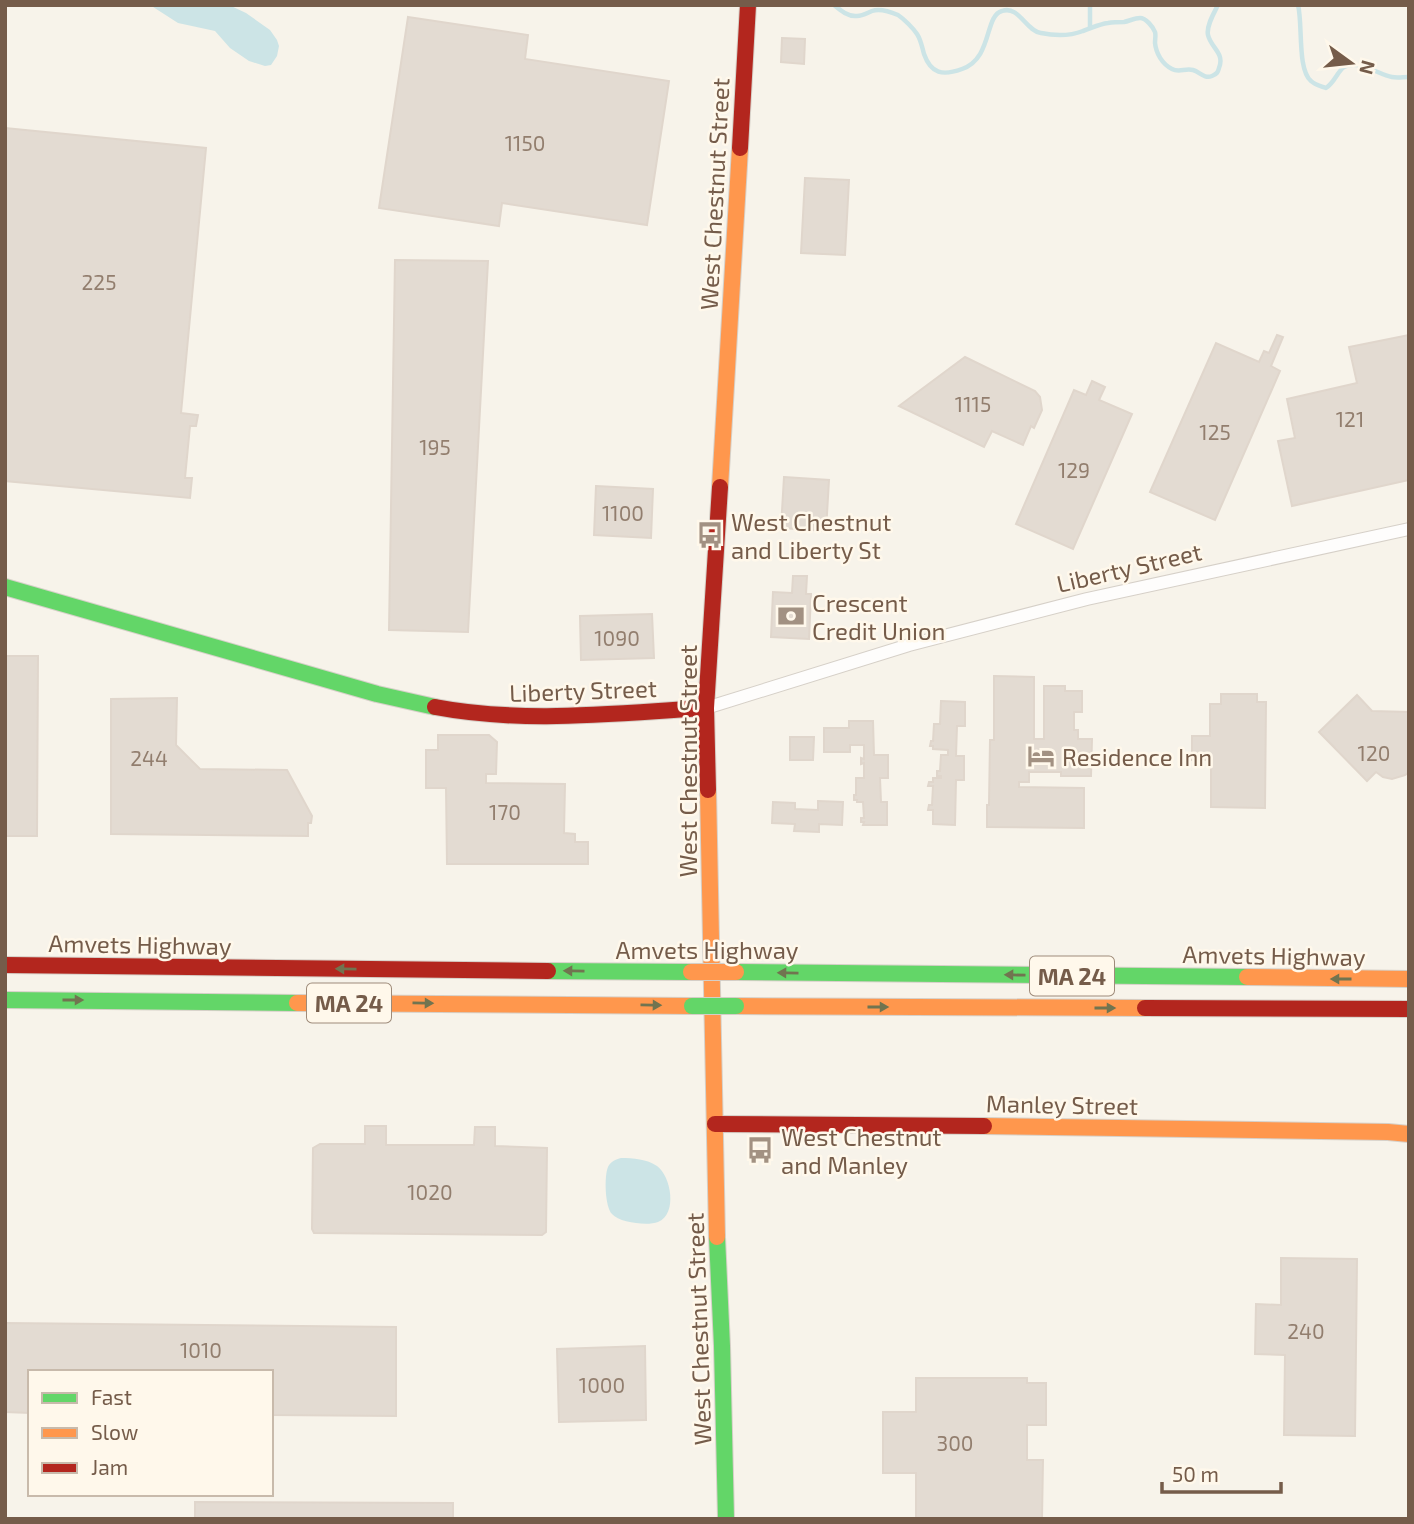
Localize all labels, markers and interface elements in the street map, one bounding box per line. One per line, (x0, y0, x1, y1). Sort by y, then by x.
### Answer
north arrow (1316, 28, 1386, 98)
text: N (1355, 58, 1381, 77)
street label: West Chestnut Street (693, 77, 735, 311)
house number: 1150 (505, 130, 545, 155)
house number: 225 (82, 269, 116, 294)
house number: 1115 (955, 391, 991, 416)
house number: 121 (1336, 406, 1364, 431)
house number: 125 (1199, 419, 1231, 444)
house number: 195 (419, 434, 451, 459)
house number: 129 (1058, 457, 1090, 482)
house number: 1100 (602, 500, 644, 525)
place label: West Chestnut and Liberty St (731, 507, 892, 564)
bus stop icon: West Chestnut and Liberty St (695, 520, 725, 550)
street label: Liberty Street (1054, 536, 1204, 598)
place label: Crescent Credit Union (812, 588, 946, 645)
bank icon: Crescent Credit Union (776, 601, 806, 631)
house number: 1090 (594, 625, 640, 650)
street label: West Chestnut Street (673, 645, 702, 877)
street label: Liberty Street (509, 673, 657, 707)
house number: 120 (1358, 740, 1390, 765)
hotel icon: Residence Inn (1026, 741, 1056, 771)
place label: Residence Inn (1062, 742, 1212, 771)
house number: 244 (130, 745, 168, 770)
house number: 170 (489, 799, 521, 824)
street label: Amvets Highway (48, 928, 232, 960)
street label: Amvets Highway (616, 935, 799, 964)
street label: Amvets Highway (1182, 939, 1366, 971)
road number: MA 24 (1030, 956, 1114, 995)
one-way arrow (335, 963, 357, 974)
one-way arrow (562, 965, 584, 977)
one-way arrow (776, 967, 798, 979)
one-way arrow (1004, 969, 1026, 981)
one-way arrow (1329, 973, 1351, 985)
road number: MA 24 (307, 984, 391, 1022)
one-way arrow (63, 994, 85, 1006)
one-way arrow (413, 997, 435, 1009)
one-way arrow (640, 999, 662, 1011)
one-way arrow (867, 1001, 889, 1012)
one-way arrow (1095, 1002, 1117, 1014)
street label: Manley Street (986, 1088, 1138, 1120)
place label: West Chestnut and Manley (781, 1122, 942, 1179)
bus stop icon: West Chestnut and Manley (745, 1135, 775, 1165)
house number: 1020 (407, 1179, 453, 1204)
street label: West Chestnut Street (679, 1212, 717, 1446)
house number: 240 (1287, 1318, 1325, 1343)
house number: 1010 (180, 1337, 222, 1362)
legend (28, 1370, 273, 1496)
house number: 1000 (579, 1372, 625, 1397)
text: Fast (91, 1384, 132, 1409)
text: Slow (91, 1419, 138, 1444)
house number: 300 (936, 1430, 974, 1455)
scale bar (1162, 1450, 1281, 1494)
text: Jam (91, 1454, 128, 1479)
text: 50 m (1172, 1461, 1219, 1486)

